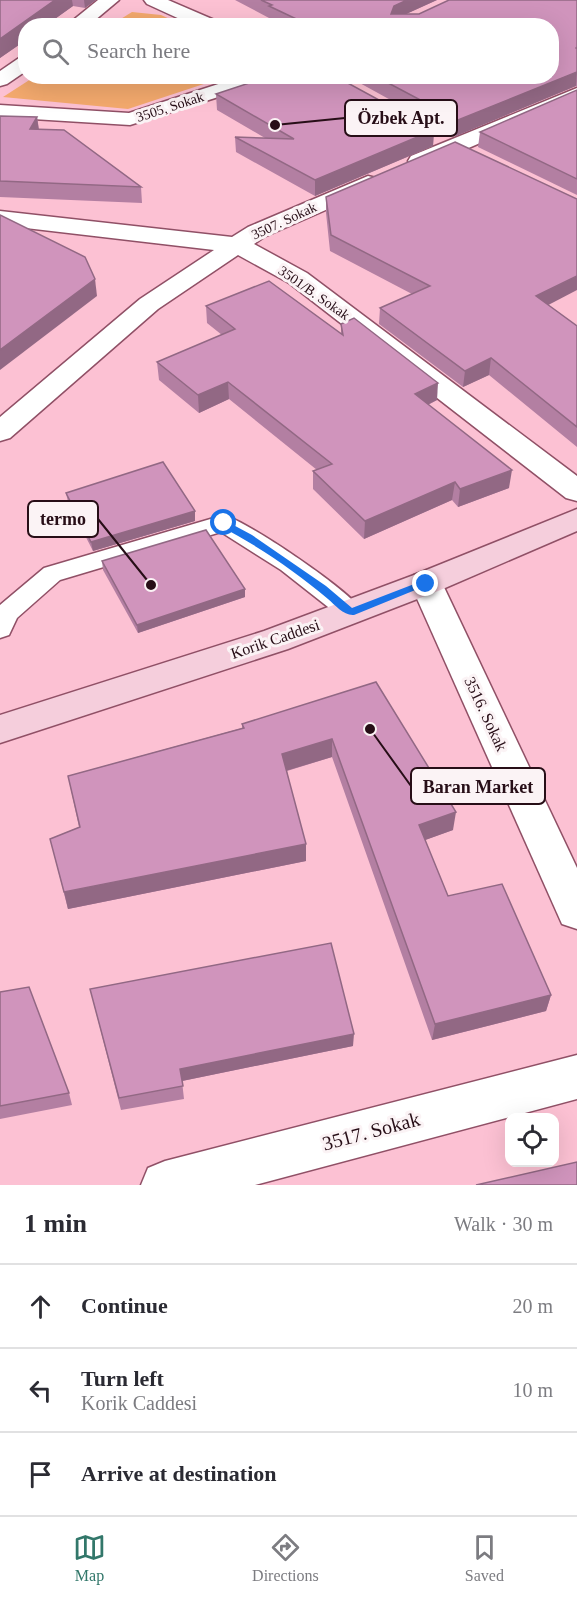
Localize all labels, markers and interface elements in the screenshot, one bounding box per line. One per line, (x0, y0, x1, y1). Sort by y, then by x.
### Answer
search box (18, 18, 559, 84)
icon: search (39, 35, 72, 68)
text: Search here (87, 38, 190, 63)
street label: 3505. Sokak (134, 89, 206, 125)
callout: Özbek Apt. (345, 100, 457, 136)
text: Özbek Apt. (357, 108, 445, 128)
street label: 3507. Sokak (249, 199, 319, 243)
street label: 3501/B. Sokak (276, 263, 352, 323)
callout: termo (28, 501, 98, 537)
text: termo (40, 509, 86, 529)
route start (210, 509, 236, 535)
route end (412, 570, 438, 596)
street label: Korik Caddesi (228, 616, 322, 662)
street label: 3516. Sokak (461, 674, 511, 754)
callout: Baran Market (411, 768, 545, 804)
text: Baran Market (423, 777, 533, 797)
street label: 3517. Sokak (320, 1107, 422, 1155)
map controls (505, 1113, 559, 1167)
button: locate (505, 1113, 559, 1167)
text: 1 min (24, 1209, 87, 1238)
text: Walk · 30 m (454, 1213, 553, 1235)
icon: ahead (24, 1290, 57, 1323)
text: Continue (81, 1293, 168, 1318)
text: 20 m (512, 1295, 553, 1317)
text: Turn left (81, 1366, 164, 1391)
icon: left (24, 1374, 57, 1407)
text: 10 m (512, 1379, 553, 1401)
text: Korik Caddesi (81, 1392, 197, 1414)
icon: arrive (24, 1458, 57, 1491)
text: Arrive at destination (81, 1461, 277, 1486)
tab: Map (73, 1531, 106, 1585)
tab: Directions (252, 1531, 319, 1585)
tab: Saved (465, 1531, 504, 1585)

